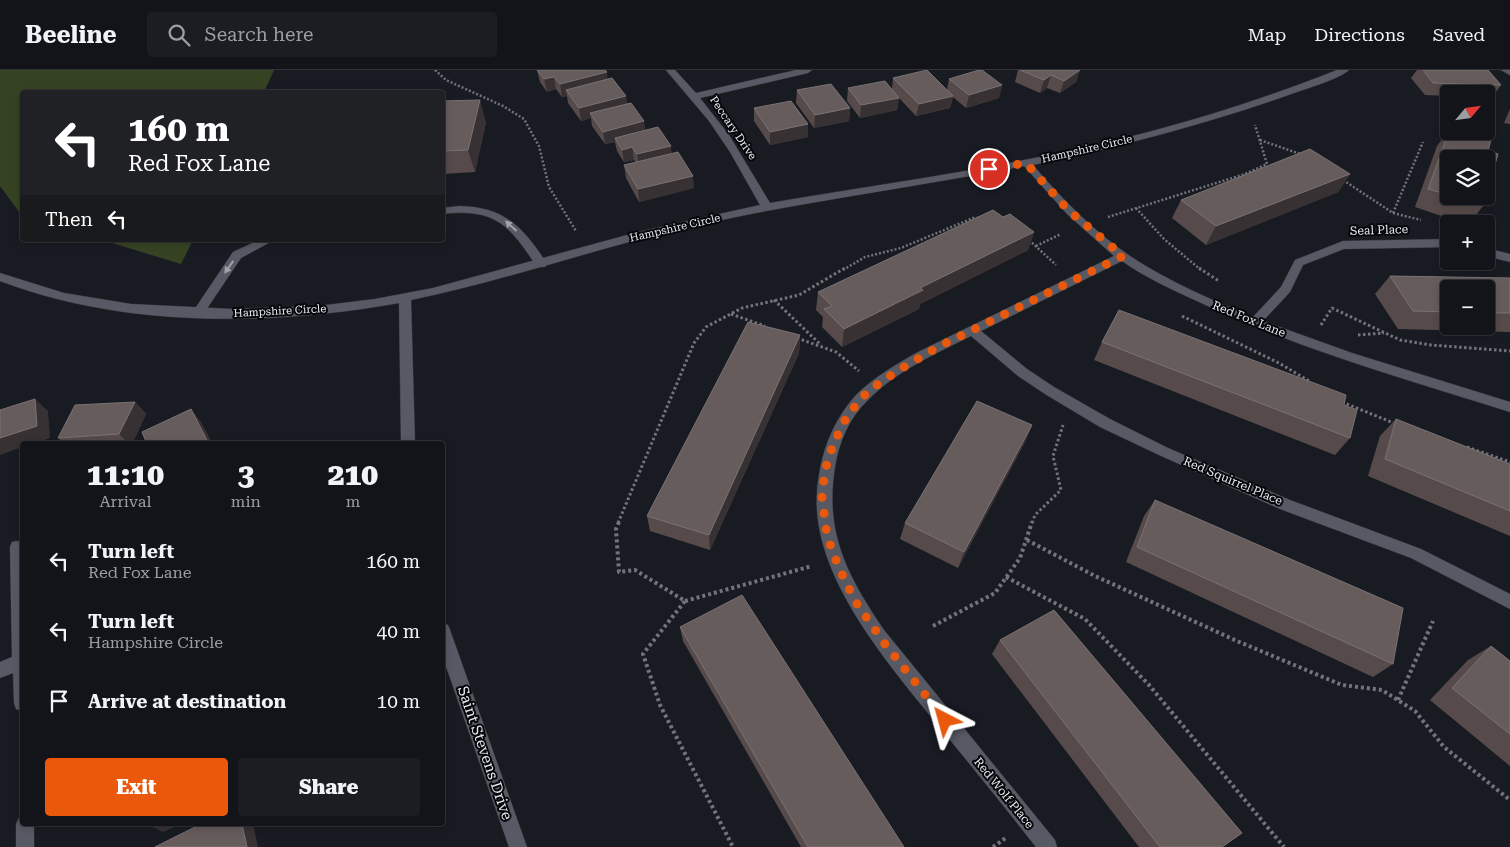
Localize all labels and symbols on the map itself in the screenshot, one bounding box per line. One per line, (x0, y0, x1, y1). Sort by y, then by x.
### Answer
north arrow (1440, 85, 1495, 140)
street label: Peccary Drive (707, 94, 759, 162)
street label: Hampshire Circle (1040, 132, 1134, 166)
pin (968, 148, 1010, 190)
street label: Hampshire Circle (628, 211, 722, 245)
one-way arrow (504, 220, 517, 231)
street label: Seal Place (1350, 222, 1409, 238)
one-way arrow (224, 260, 234, 274)
street label: Red Fox Lane (1210, 298, 1288, 340)
street label: Hampshire Circle (233, 302, 327, 320)
street label: Red Squirrel Place (1181, 454, 1285, 508)
street label: Saint Stevens Drive (454, 684, 516, 822)
position arrow (918, 693, 970, 745)
street label: Red Wolf Place (971, 755, 1037, 832)

